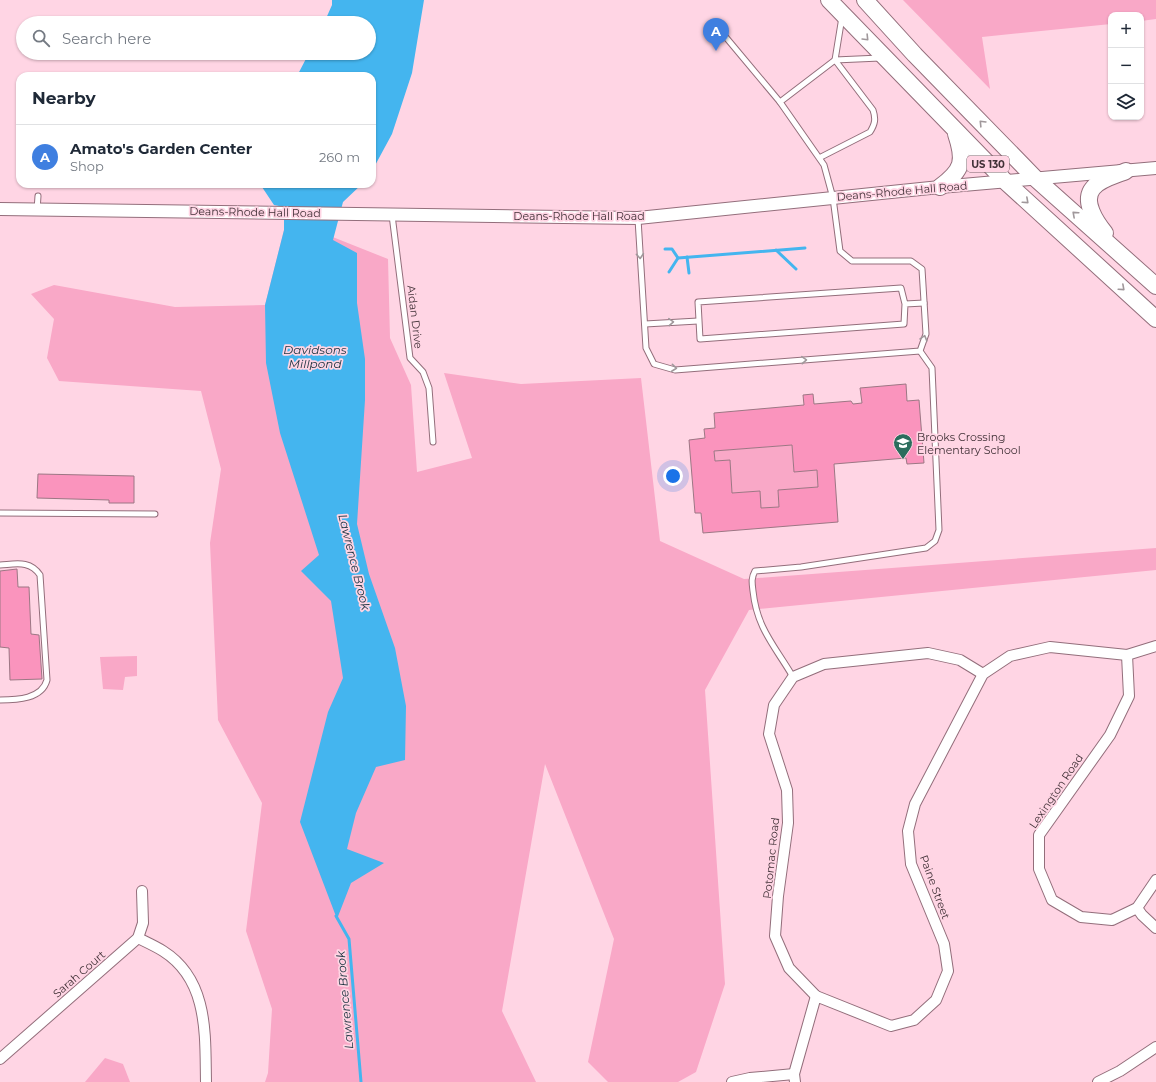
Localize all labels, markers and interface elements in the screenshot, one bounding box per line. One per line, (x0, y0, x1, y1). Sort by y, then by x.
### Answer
map controls (1108, 12, 1144, 120)
button: + (1108, 12, 1144, 48)
search box (16, 16, 376, 60)
pin: A (703, 18, 729, 51)
icon: search (30, 27, 52, 49)
text: Search here (62, 29, 151, 48)
one-way arrow (861, 33, 869, 41)
button: − (1108, 48, 1144, 84)
button: layers (1108, 84, 1144, 120)
text: Nearby (32, 88, 96, 108)
one-way arrow (979, 120, 986, 128)
text: Amato's Garden Center (70, 139, 252, 158)
text: A (40, 149, 50, 165)
text: 260 m (319, 149, 360, 165)
road number: US 130 (967, 156, 1009, 172)
text: Shop (70, 158, 104, 174)
street label: Deans-Rhode Hall Road (836, 178, 968, 204)
one-way arrow (1021, 196, 1029, 203)
street label: Deans-Rhode Hall Road (189, 204, 321, 220)
street label: Deans-Rhode Hall Road (513, 209, 645, 223)
one-way arrow (1072, 211, 1080, 218)
one-way arrow (636, 253, 645, 259)
street label: Aidan Drive (404, 284, 426, 350)
one-way arrow (1117, 284, 1125, 291)
one-way arrow (668, 317, 674, 326)
one-way arrow (919, 335, 928, 342)
water label: Davidsons Millpond (283, 342, 347, 371)
one-way arrow (801, 355, 807, 364)
one-way arrow (671, 363, 677, 372)
place label: Brooks Crossing Elementary School (917, 430, 1021, 457)
school or university icon: Brooks Crossing Elementary School (892, 432, 914, 460)
your location (663, 466, 683, 486)
water label: Lawrence Brook (335, 512, 374, 612)
street label: Lexington Road (1026, 751, 1086, 831)
street label: Potomac Road (760, 817, 782, 899)
street label: Paine Street (917, 853, 953, 922)
street label: Sarah Court (50, 947, 108, 1001)
water label: Lawrence Brook (333, 949, 356, 1050)

